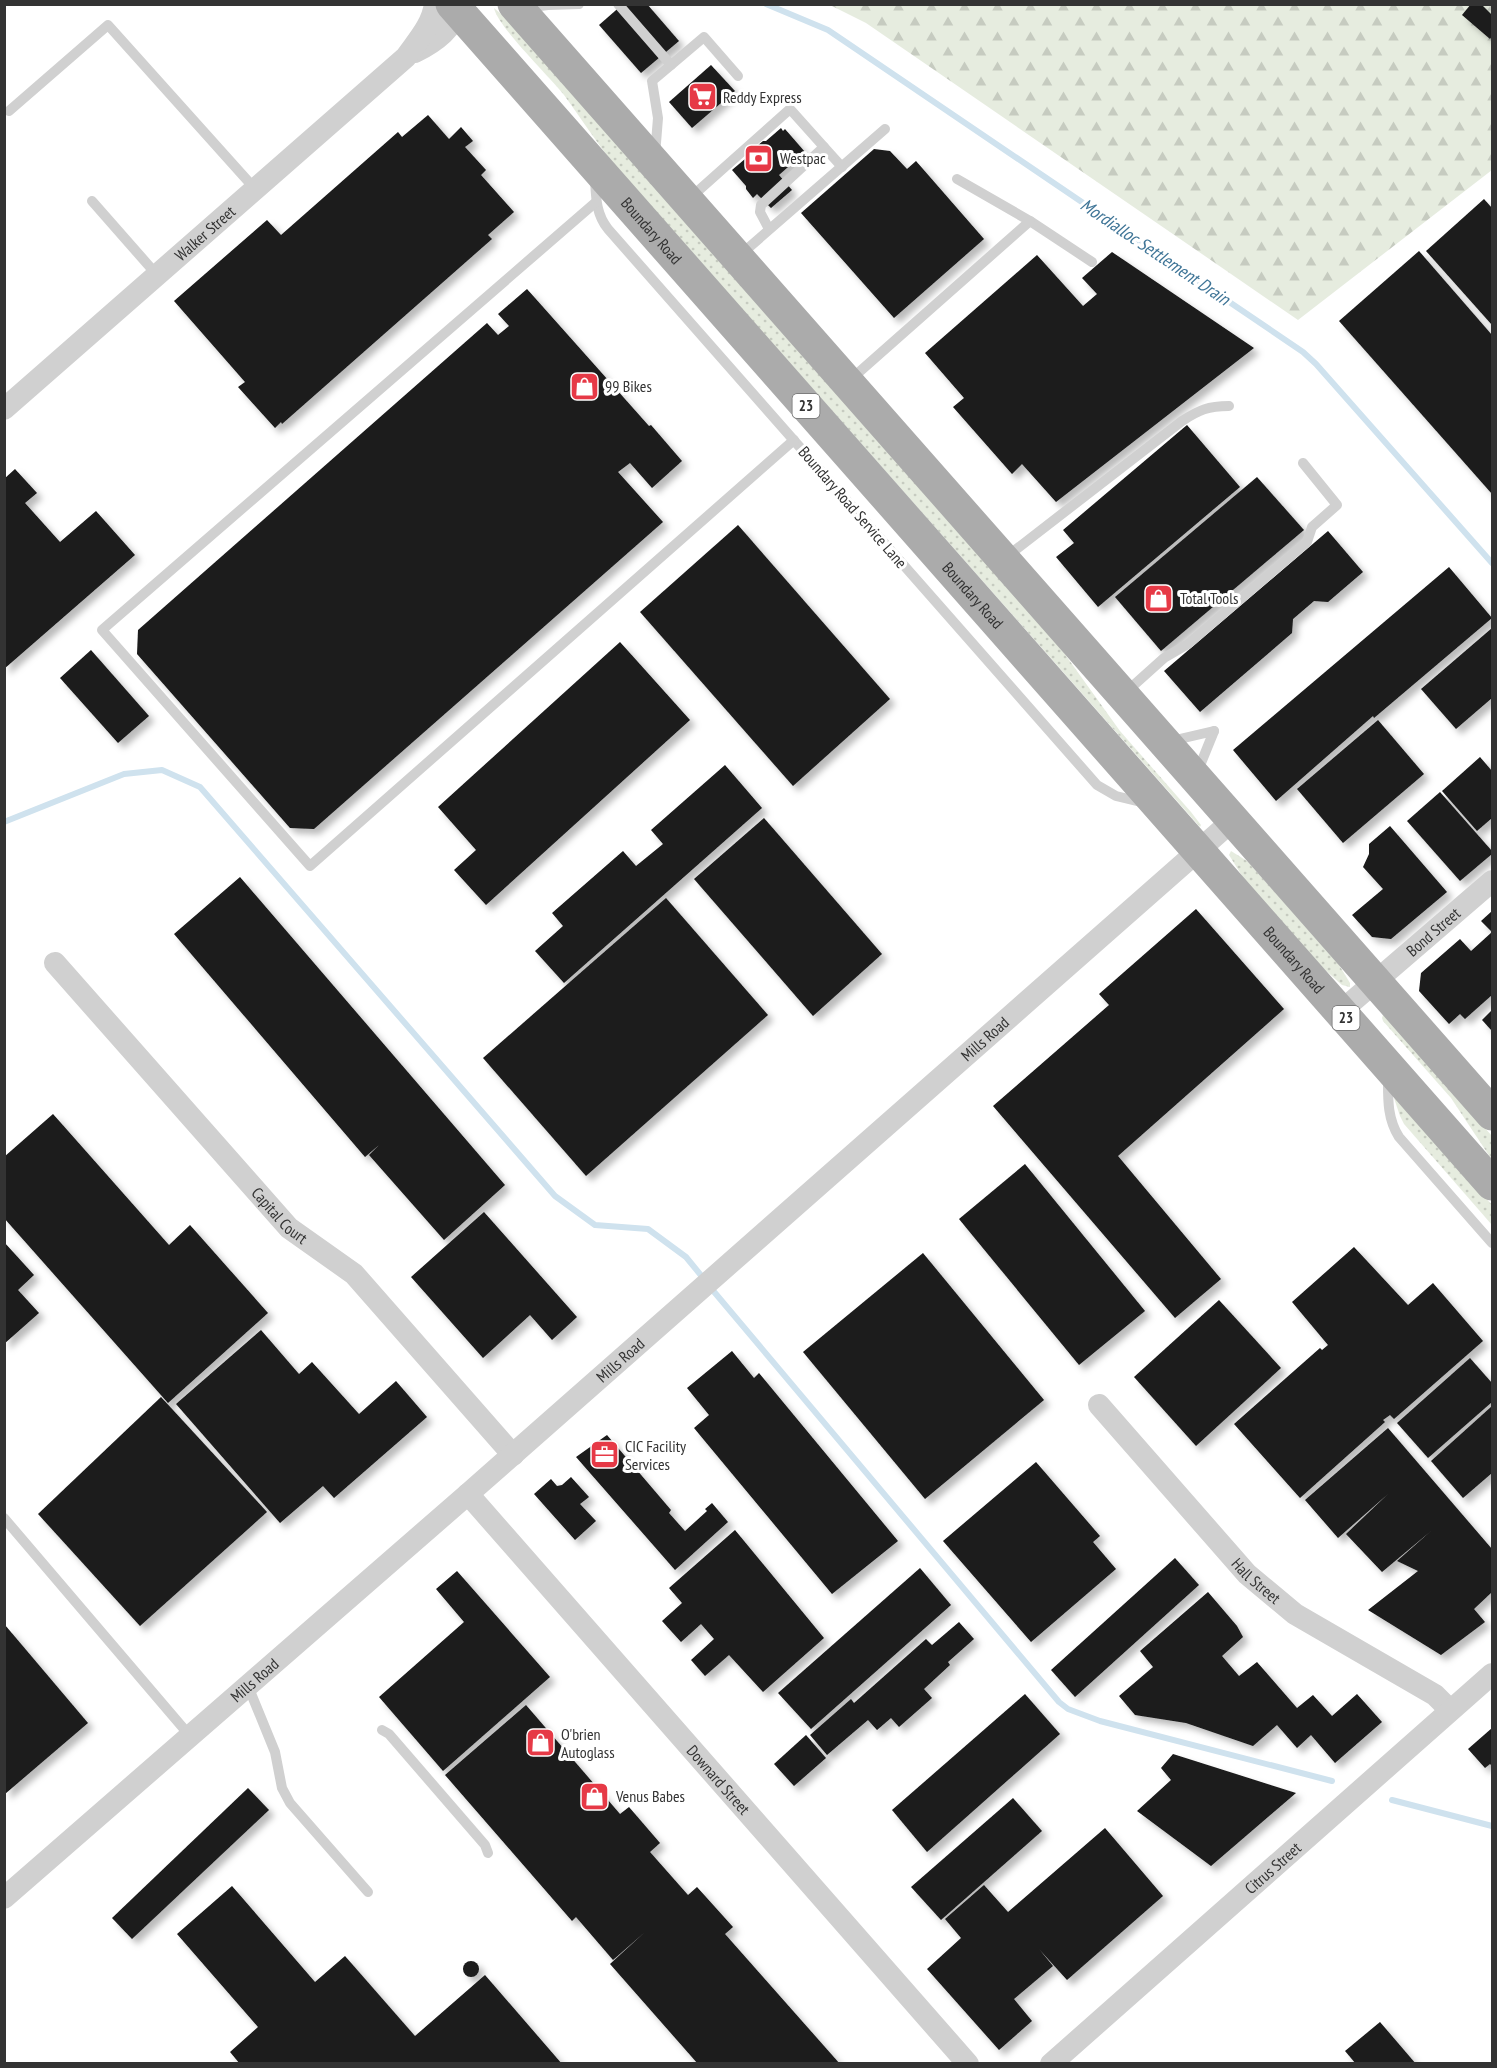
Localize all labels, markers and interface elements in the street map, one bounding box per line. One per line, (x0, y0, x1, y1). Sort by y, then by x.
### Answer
supermarket icon: Reddy Express (686, 81, 718, 113)
place label: Reddy Express (723, 87, 802, 107)
bank icon: Westpac (743, 142, 775, 174)
place label: Westpac (780, 148, 826, 168)
street label: Boundary Road (617, 193, 686, 268)
water label: Mordialloc Settlement Drain (1076, 193, 1235, 311)
street label: Walker Street (170, 201, 240, 265)
shop icon: 99 Bikes (568, 370, 600, 402)
place label: 99 Bikes (605, 376, 652, 396)
road number: 23 (792, 394, 820, 418)
street label: Boundary Road Service Lane (795, 442, 911, 572)
street label: Boundary Road (938, 558, 1008, 633)
shop icon: Total Tools (1143, 582, 1175, 614)
place label: Total Tools (1180, 588, 1238, 608)
street label: Bond Street (1402, 903, 1465, 960)
street label: Boundary Road (1260, 922, 1329, 997)
road number: 23 (1332, 1006, 1360, 1030)
street label: Mills Road (957, 1012, 1013, 1065)
street label: Capital Court (247, 1183, 312, 1248)
street label: Mills Road (592, 1333, 648, 1386)
place label: CIC Facility Services (625, 1436, 686, 1474)
office icon: CIC Facility Services (588, 1439, 620, 1471)
street label: Hall Street (1228, 1554, 1285, 1608)
street label: Mills Road (226, 1654, 283, 1706)
place label: O'brien Autoglass (561, 1724, 615, 1762)
shop icon: O'brien Autoglass (524, 1727, 556, 1759)
street label: Downard Street (683, 1741, 755, 1819)
shop icon: Venus Babes (579, 1780, 611, 1812)
place label: Venus Babes (615, 1786, 685, 1806)
street label: Citrus Street (1240, 1837, 1305, 1898)

